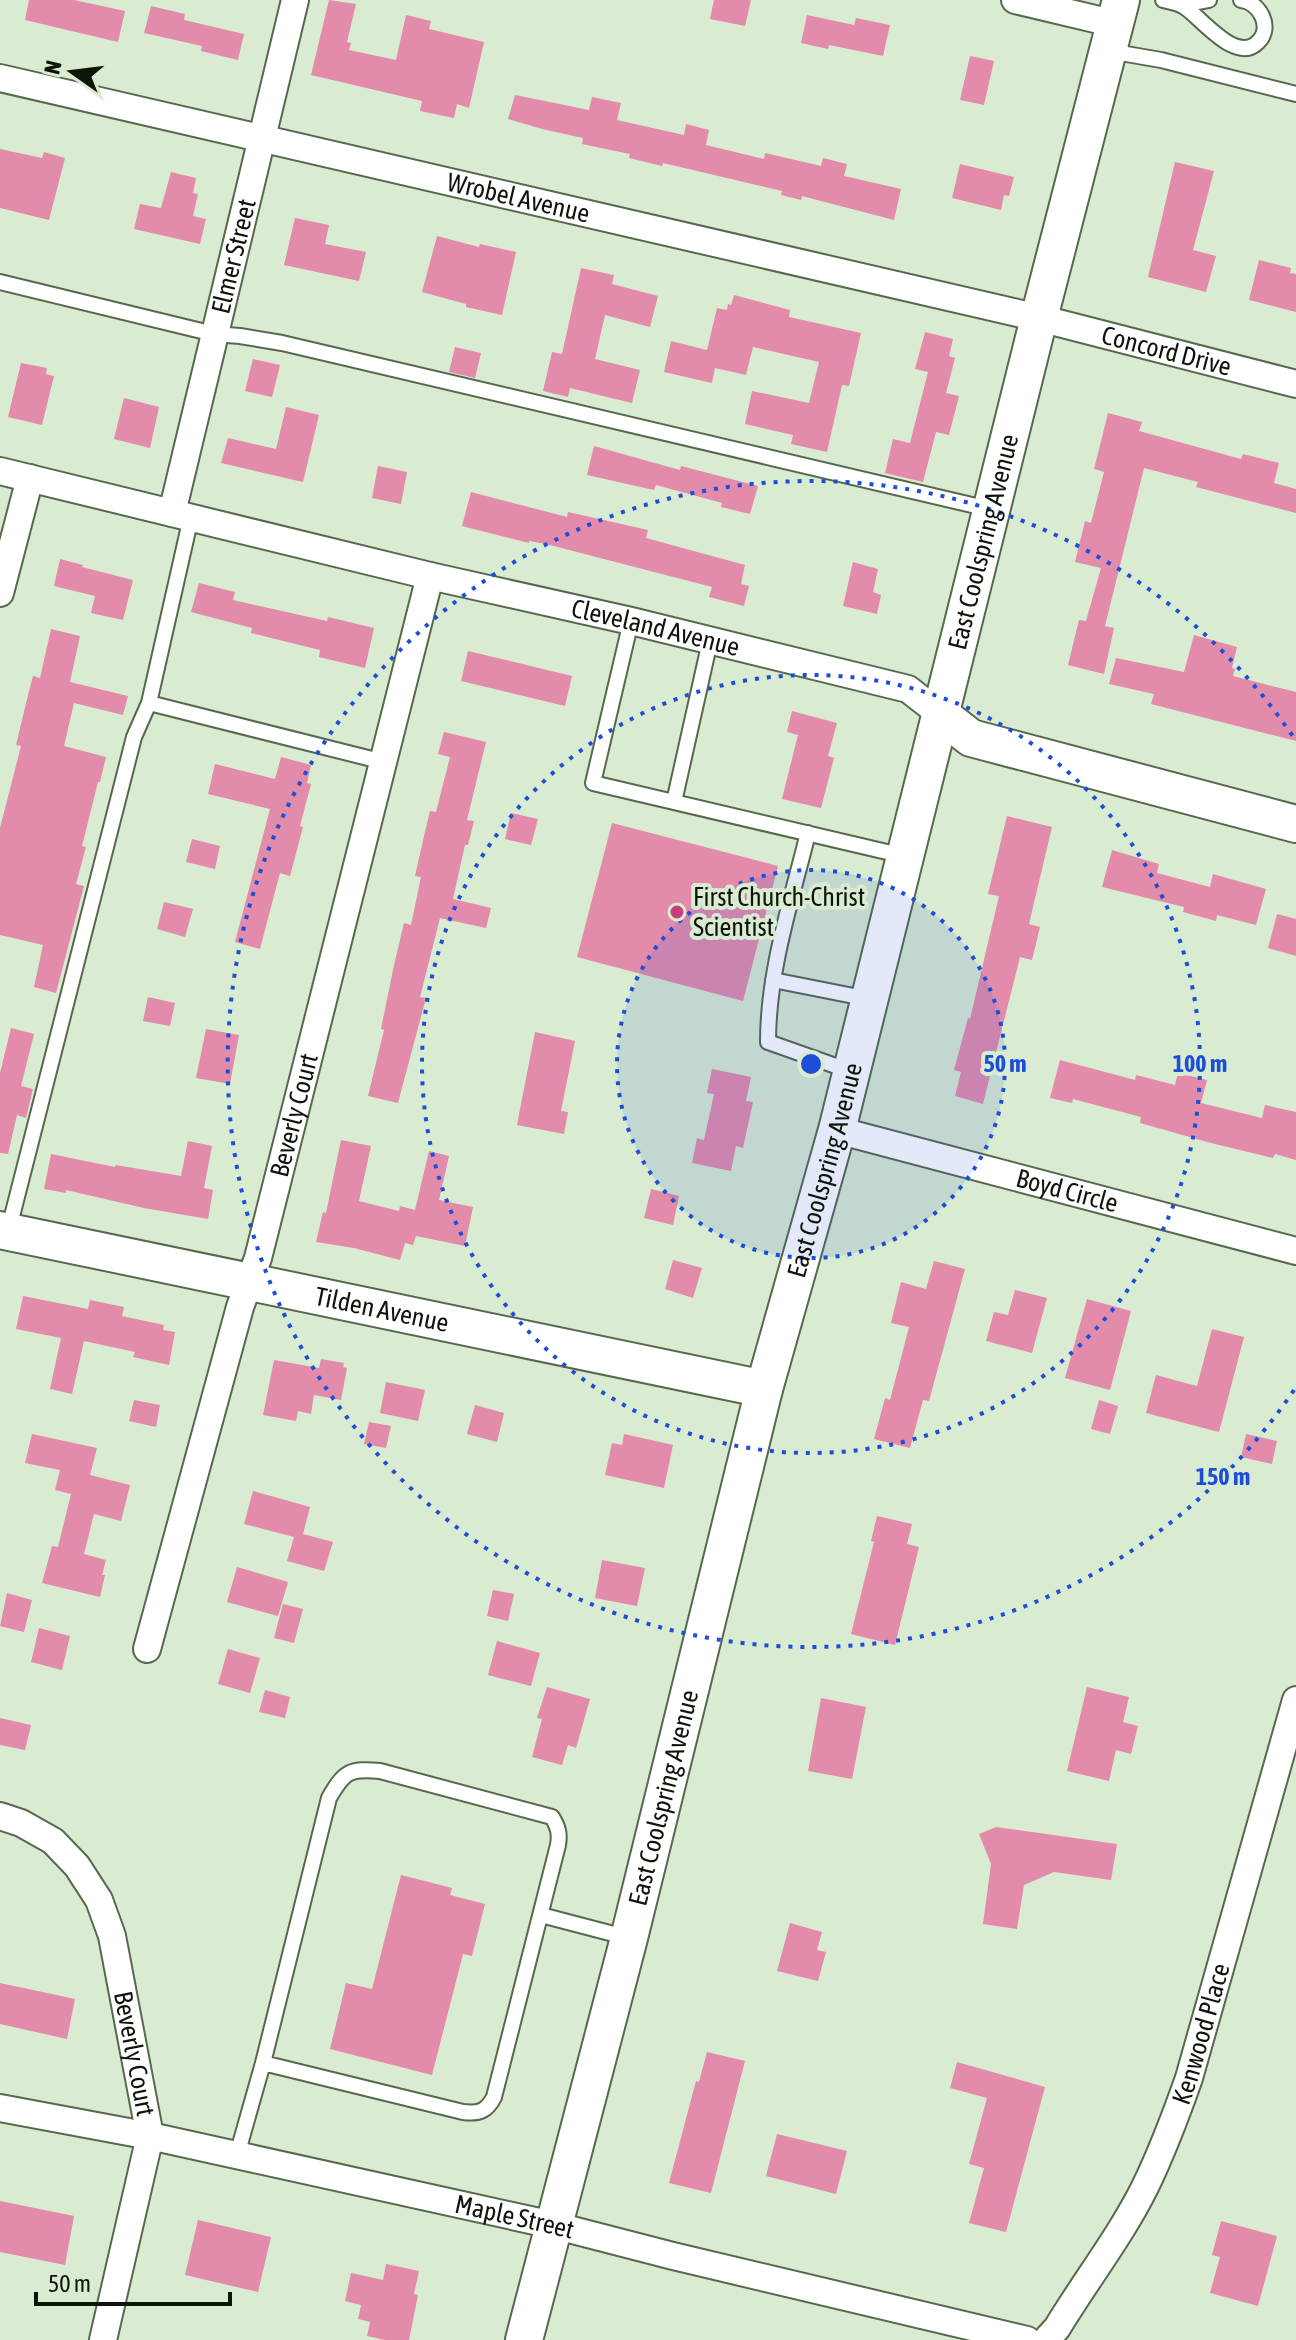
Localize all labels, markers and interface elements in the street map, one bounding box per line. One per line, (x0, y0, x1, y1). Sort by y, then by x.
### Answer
north arrow (32, 32, 112, 112)
text: N (38, 58, 67, 77)
street label: Wrobel Avenue (444, 167, 593, 229)
street label: Elmer Street (205, 196, 262, 317)
street label: Concord Drive (1099, 320, 1234, 382)
street label: East Coolspring Avenue (942, 431, 1025, 653)
street label: Cleveland Avenue (569, 593, 743, 662)
place label: First Church-Christ Scientist (693, 882, 865, 942)
marker: First Church-Christ Scientist (668, 903, 686, 921)
street label: Beverly Court (264, 1050, 324, 1180)
centre of rings (797, 1050, 825, 1078)
text: 50 m (983, 1050, 1027, 1077)
text: 100 m (1173, 1050, 1227, 1077)
street label: East Coolspring Avenue (781, 1060, 868, 1281)
street label: Boyd Circle (1013, 1163, 1121, 1218)
street label: Tilden Avenue (312, 1281, 451, 1338)
text: 150 m (1196, 1463, 1250, 1490)
street label: East Coolspring Avenue (623, 1687, 704, 1909)
street label: Kenwood Place (1166, 1960, 1236, 2108)
street label: Beverly Court (108, 1989, 161, 2118)
street label: Maple Street (452, 2189, 577, 2245)
scale bar (36, 2256, 230, 2306)
text: 50 m (48, 2270, 91, 2297)

